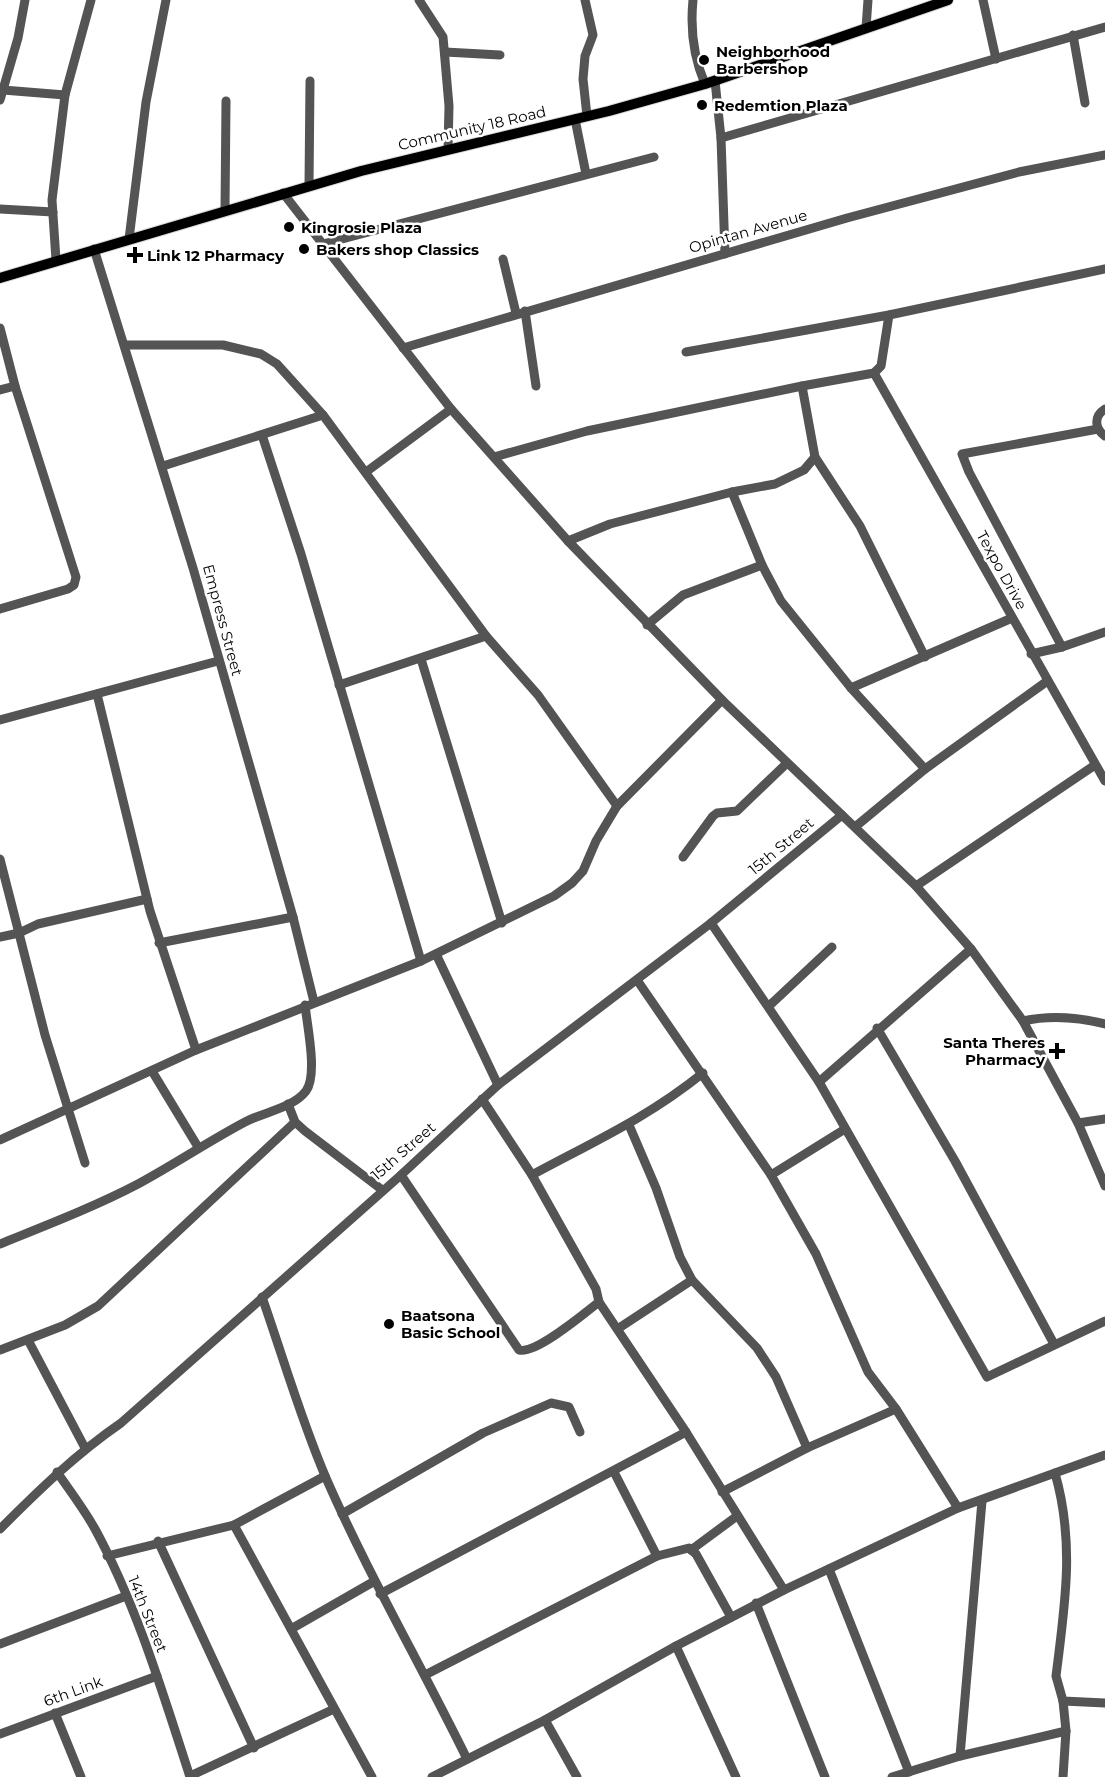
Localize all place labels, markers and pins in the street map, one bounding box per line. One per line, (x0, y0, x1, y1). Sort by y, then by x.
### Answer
place label: Neighborhood Barbershop (716, 42, 830, 78)
marker: Neighborhood Barbershop (697, 53, 711, 67)
place label: Redemtion Plaza (714, 96, 848, 115)
marker: Redemtion Plaza (695, 98, 709, 112)
place label: Kingrosie Plaza (301, 218, 422, 237)
marker: Kingrosie Plaza (282, 220, 296, 234)
place label: Bakers shop Classics (316, 240, 479, 259)
marker: Bakers shop Classics (297, 242, 311, 256)
place label: Link 12 Pharmacy (147, 246, 285, 265)
marker: Link 12 Pharmacy (128, 248, 142, 262)
place label: Santa Theres Pharmacy (943, 1033, 1046, 1069)
marker: Santa Theres Pharmacy (1050, 1044, 1064, 1058)
place label: Baatsona Basic School (401, 1306, 500, 1342)
marker: Baatsona Basic School (382, 1317, 396, 1331)

